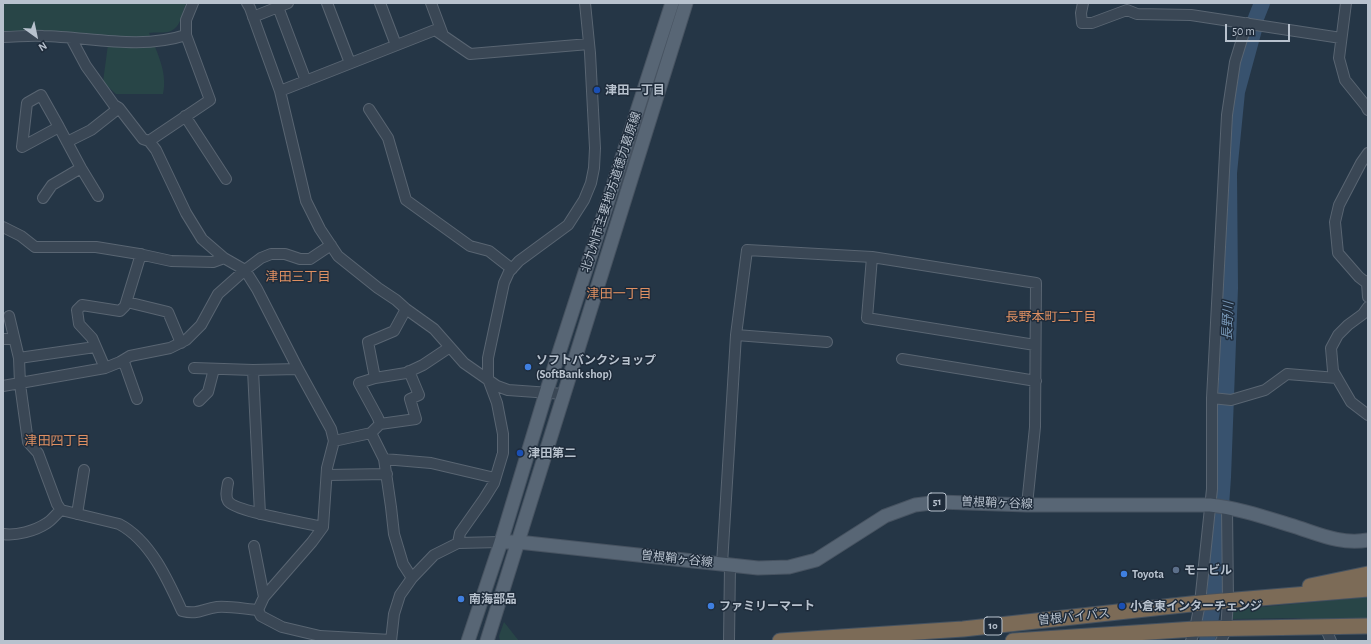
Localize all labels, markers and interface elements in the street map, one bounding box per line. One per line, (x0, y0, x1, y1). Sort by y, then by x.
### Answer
north arrow (16, 16, 56, 56)
scale bar (1227, 16, 1292, 42)
text: 50 m (1232, 25, 1255, 37)
text: N (37, 40, 49, 53)
place label: 津田一丁目 (605, 83, 665, 97)
marker: 津田一丁目 (592, 85, 602, 95)
street label: 北九州市主要地方道徳力葛原線 (578, 110, 644, 274)
district label: 津田三丁目 (266, 269, 330, 285)
district label: 津田一丁目 (587, 286, 651, 302)
water label: 長野川 (1220, 301, 1236, 341)
district label: 長野本町二丁目 (1006, 309, 1096, 325)
place label: ソフトバンクショップ (SoftBank shop) (536, 353, 656, 381)
marker: ソフトバンクショップ (SoftBank shop) (523, 362, 533, 372)
district label: 津田四丁目 (25, 433, 89, 449)
place label: 津田第二 (528, 446, 576, 460)
marker: 津田第二 (515, 448, 525, 458)
road number: 51 (928, 493, 946, 511)
street label: 曽根鞘ヶ谷線 (961, 495, 1033, 511)
street label: 曽根鞘ヶ谷線 (640, 548, 714, 570)
place label: モービル (1184, 563, 1232, 577)
marker: モービル (1171, 565, 1181, 575)
place label: Toyota (1132, 567, 1164, 581)
marker: Toyota (1119, 569, 1129, 579)
place label: 南海部品 (469, 592, 517, 606)
marker: 南海部品 (456, 594, 466, 604)
place label: ファミリーマート (719, 599, 815, 613)
place label: 小倉東インターチェンジ (1130, 599, 1262, 613)
marker: ファミリーマート (706, 601, 716, 611)
marker: 小倉東インターチェンジ (1117, 601, 1127, 611)
street label: 曽根バイパス (1037, 606, 1111, 628)
road number: 10 (984, 617, 1002, 635)

